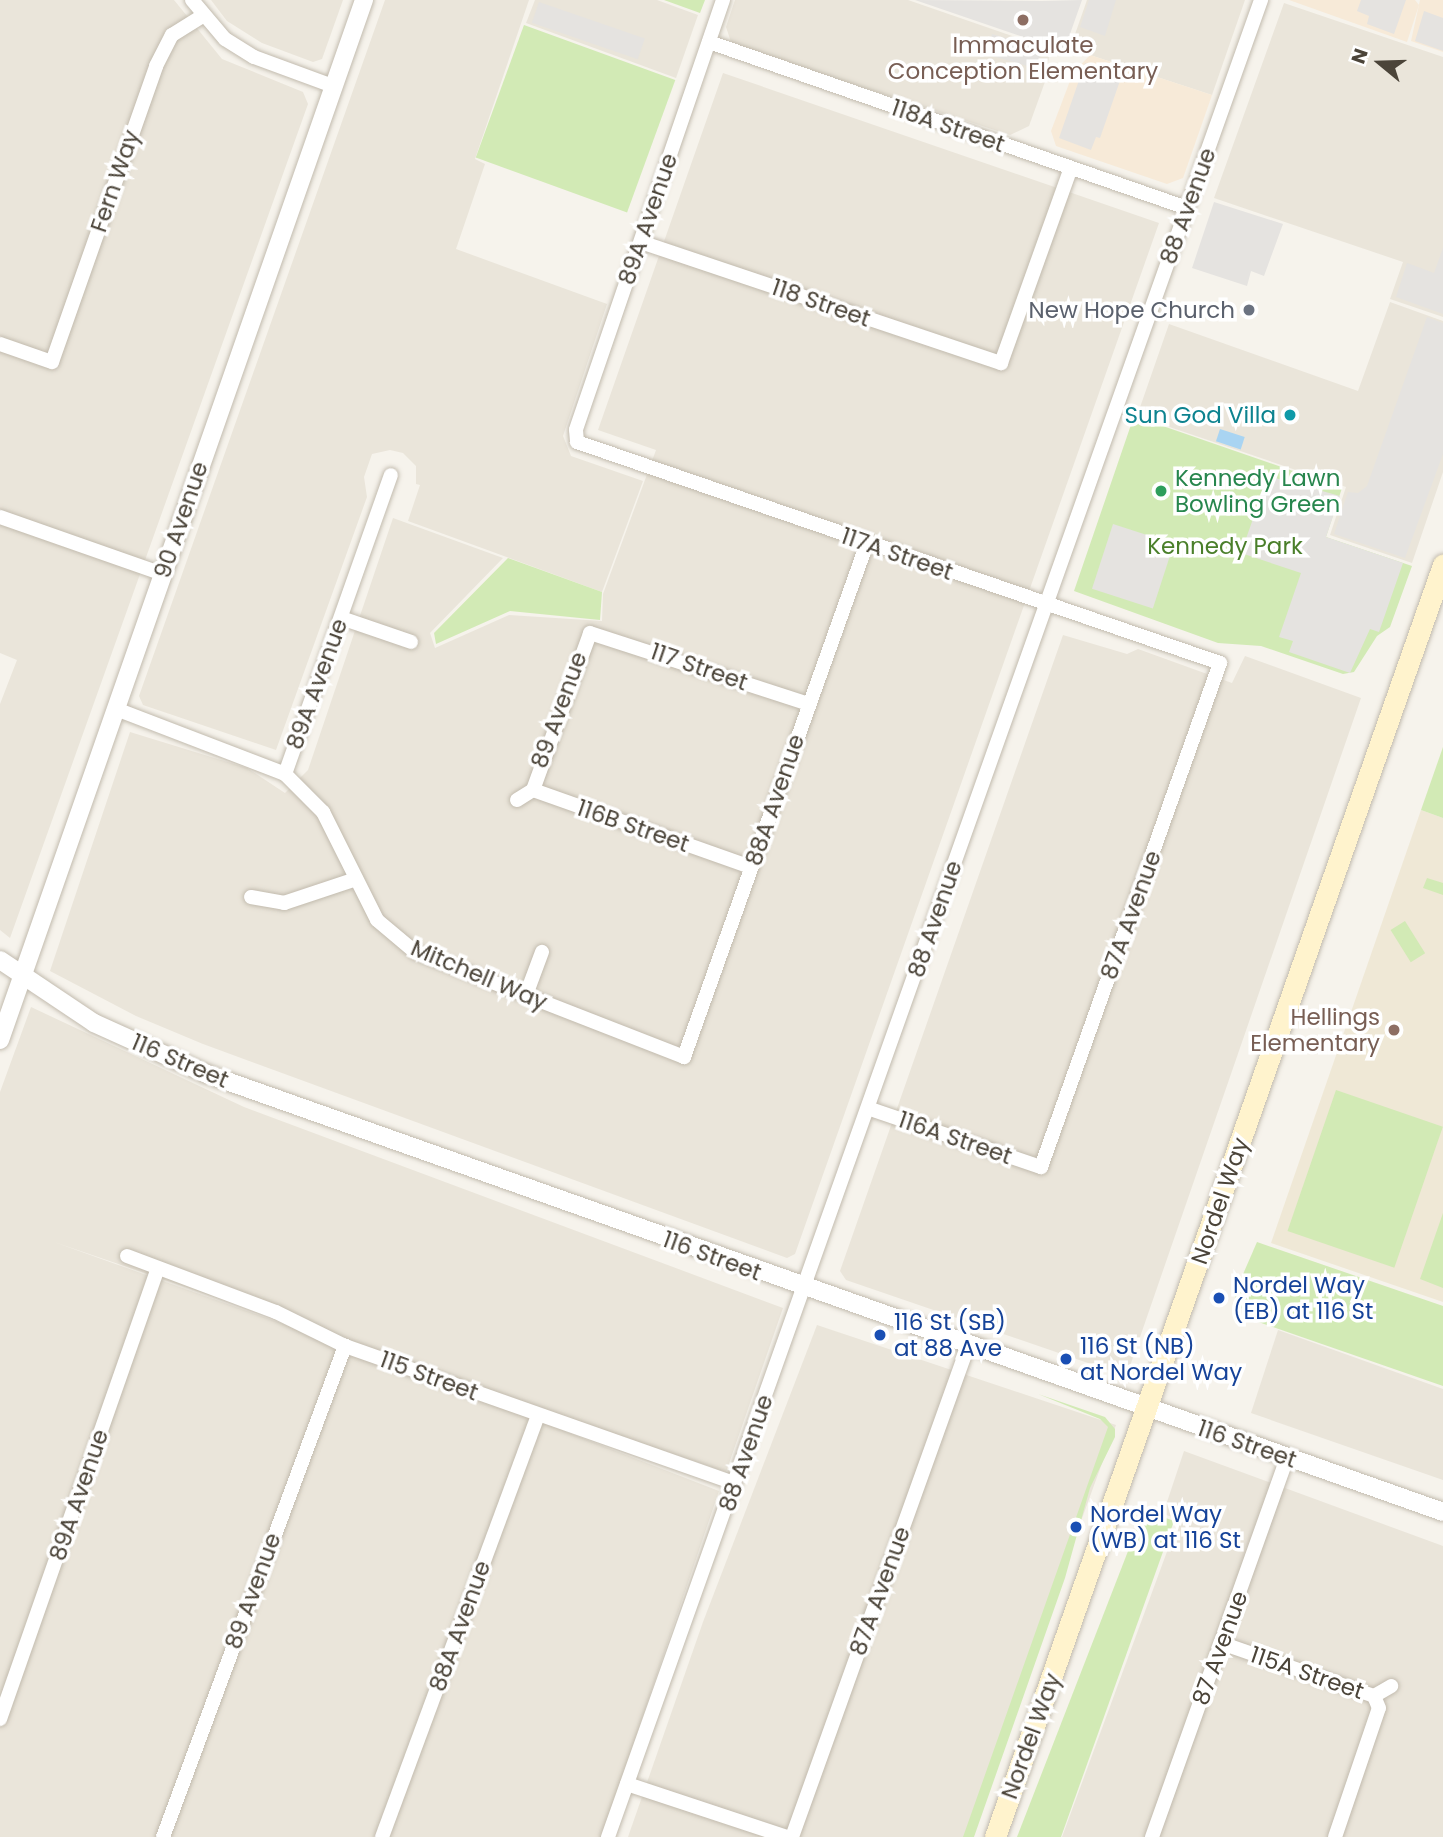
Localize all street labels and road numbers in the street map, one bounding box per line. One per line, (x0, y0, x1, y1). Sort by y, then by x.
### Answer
street label: 118A Street (888, 94, 1008, 158)
street label: Fern Way (85, 126, 145, 236)
street label: 88 Avenue (1154, 144, 1222, 268)
street label: 89A Avenue (613, 150, 683, 288)
street label: 118 Street (768, 273, 874, 333)
street label: 90 Avenue (148, 458, 214, 582)
street label: 117A Street (838, 522, 956, 586)
street label: 89A Avenue (281, 615, 353, 753)
street label: 117 Street (647, 638, 751, 696)
street label: 89 Avenue (525, 648, 593, 772)
street label: 88A Avenue (740, 731, 810, 869)
street label: 116B Street (573, 794, 693, 858)
street label: 87A Avenue (1095, 847, 1167, 983)
street label: 88 Avenue (902, 857, 968, 981)
street label: Mitchell Way (407, 934, 551, 1016)
street label: 116 Street (127, 1028, 233, 1094)
street label: 116A Street (895, 1106, 1015, 1170)
street label: Nordel Way (1185, 1134, 1255, 1268)
street label: 116 Street (659, 1225, 765, 1287)
street label: 115 Street (376, 1345, 482, 1407)
street label: 88 Avenue (713, 1391, 779, 1515)
street label: 116 Street (1194, 1414, 1300, 1474)
street label: 89A Avenue (44, 1426, 114, 1564)
street label: 87A Avenue (844, 1523, 916, 1659)
street label: 89 Avenue (219, 1529, 287, 1653)
street label: 88A Avenue (424, 1557, 496, 1695)
street label: 87 Avenue (1187, 1587, 1253, 1709)
street label: 115A Street (1247, 1641, 1367, 1705)
street label: Nordel Way (995, 1669, 1067, 1803)

